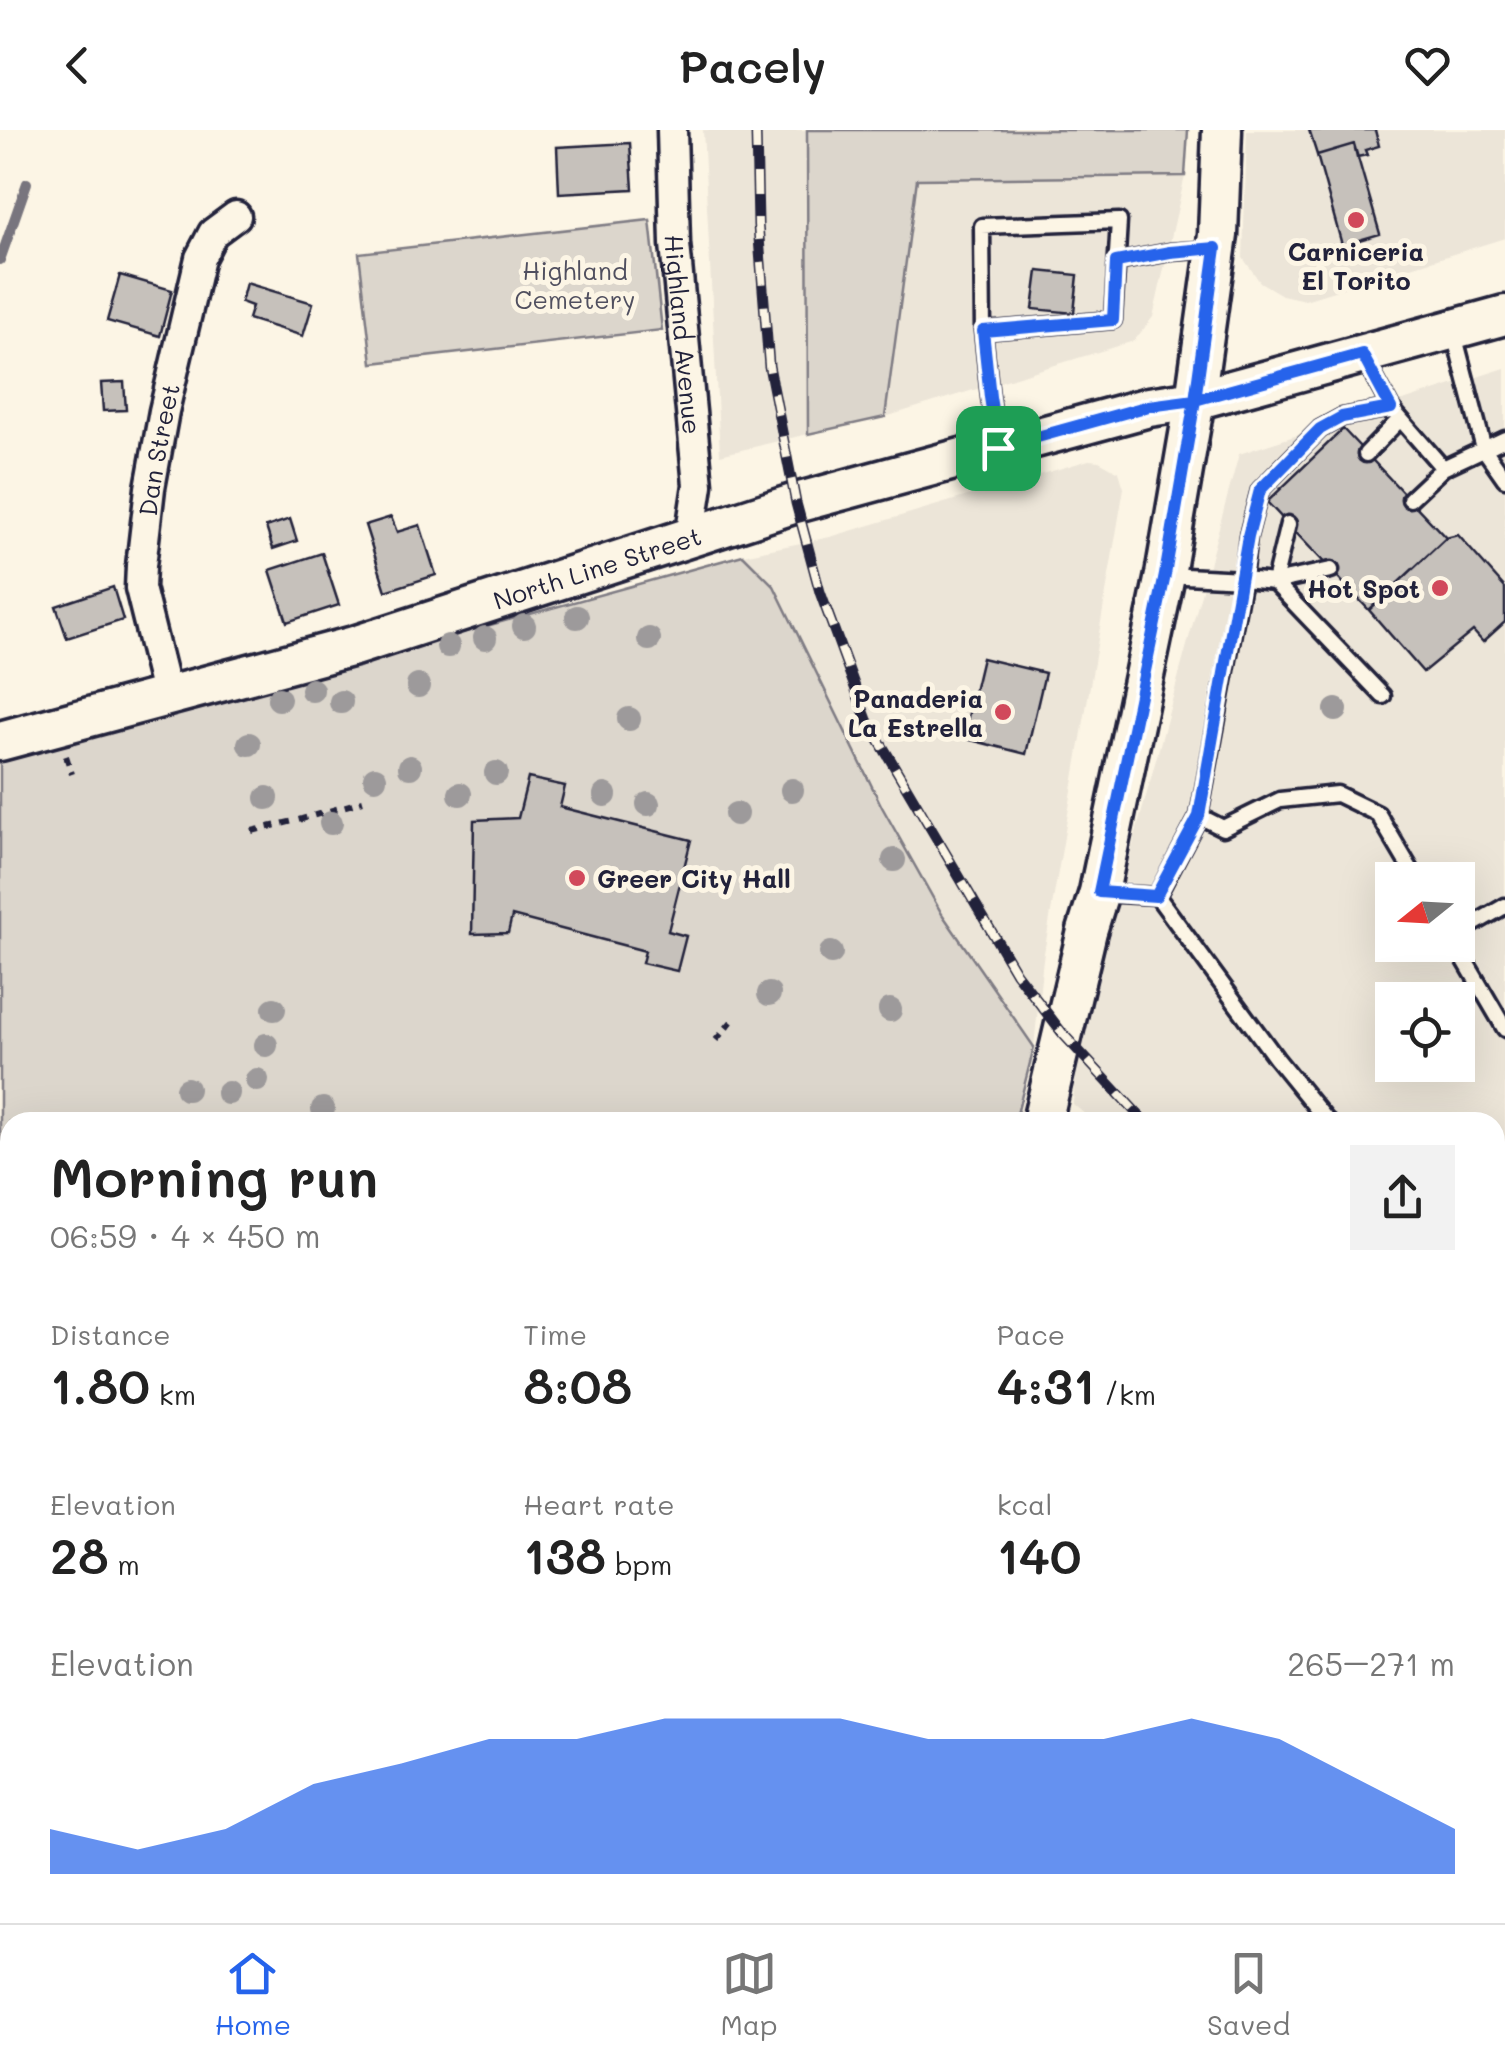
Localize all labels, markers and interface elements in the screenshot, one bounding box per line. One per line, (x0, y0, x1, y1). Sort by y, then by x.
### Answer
text: Pacely (679, 36, 826, 94)
icon: back (50, 38, 105, 93)
icon: heart (1400, 38, 1455, 93)
marker: Carniceria El Torito (1345, 209, 1367, 231)
street label: Highland Avenue (659, 234, 709, 436)
place label: Carniceria El Torito (1288, 235, 1424, 296)
park label: Highland Cemetery (515, 254, 635, 316)
street label: Dan Street (131, 380, 186, 518)
pin (956, 406, 1041, 491)
icon: arrive (971, 421, 1026, 476)
street label: North Line Street (489, 519, 705, 616)
place label: Hot Spot (1307, 572, 1420, 604)
marker: Hot Spot (1429, 577, 1451, 599)
place label: Panaderia La Estrella (848, 682, 983, 743)
marker: Panaderia La Estrella (992, 701, 1014, 723)
place label: Greer City Hall (597, 862, 791, 895)
north arrow (1375, 862, 1475, 962)
map controls (1375, 862, 1475, 1082)
marker: Greer City Hall (566, 867, 588, 889)
button: locate (1375, 982, 1475, 1082)
text: Morning run (50, 1140, 378, 1212)
button: share (1350, 1145, 1455, 1250)
text: 06:59 · 4 × 450 m (50, 1214, 320, 1256)
text: Distance (50, 1316, 171, 1352)
text: Time (523, 1316, 587, 1352)
text: Pace (997, 1316, 1065, 1352)
text: 1.80 (50, 1352, 150, 1418)
text: 8:08 (523, 1352, 632, 1418)
text: 4:31 (997, 1352, 1095, 1418)
text: km (150, 1376, 196, 1412)
text: /km (1095, 1376, 1156, 1412)
text: Elevation (50, 1486, 176, 1522)
text: Heart rate (523, 1486, 675, 1522)
text: kcal (997, 1486, 1052, 1522)
text: 28 (50, 1522, 109, 1588)
text: 138 (523, 1522, 606, 1588)
text: 140 (997, 1522, 1081, 1588)
text: m (109, 1546, 140, 1582)
text: bpm (606, 1546, 672, 1582)
text: Elevation (50, 1642, 194, 1684)
text: 265–271 m (1287, 1642, 1455, 1684)
tab: Home (215, 1946, 291, 2042)
tab: Map (721, 1946, 778, 2042)
tab: Saved (1207, 1946, 1290, 2042)

